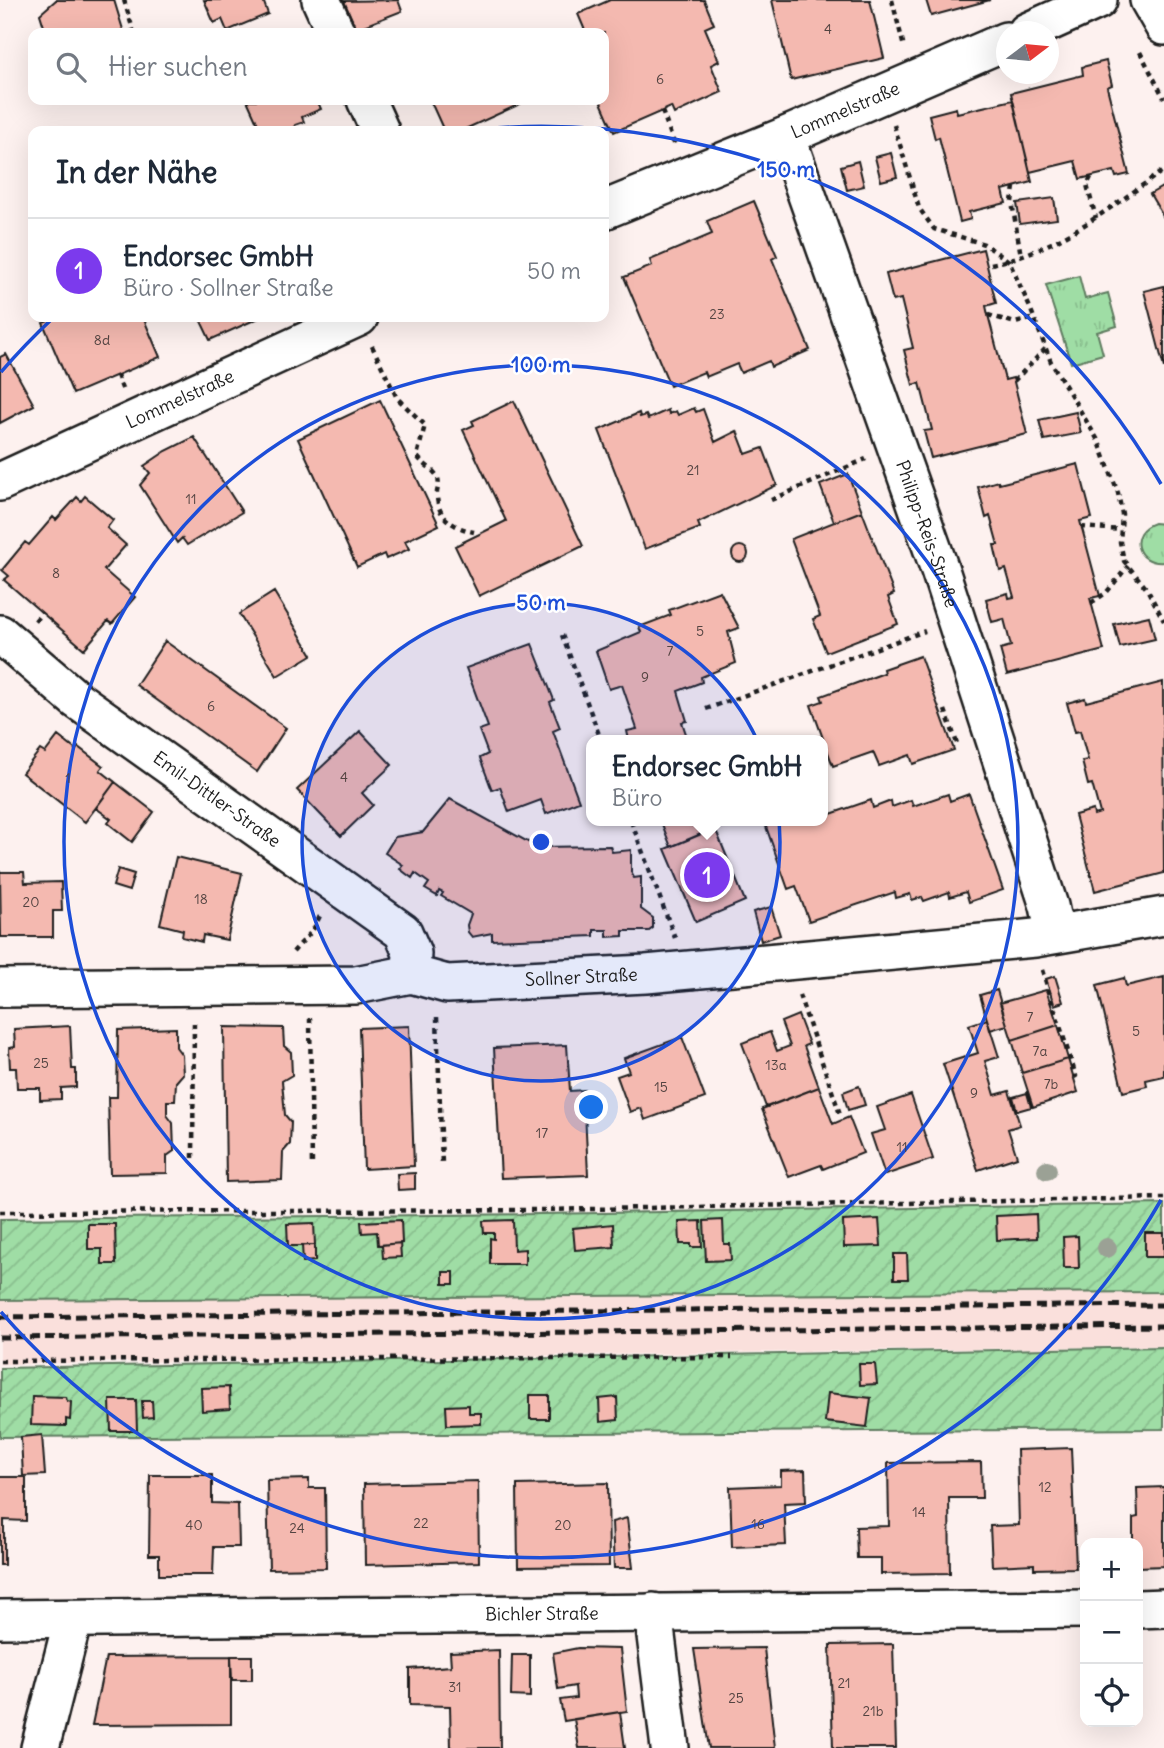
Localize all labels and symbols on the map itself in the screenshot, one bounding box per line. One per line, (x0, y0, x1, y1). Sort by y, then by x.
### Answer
house number: 4 (824, 20, 832, 38)
north arrow (996, 21, 1059, 84)
house number: 6 (656, 70, 664, 88)
street label: Lommelstraße (787, 76, 903, 144)
text: 150 m (757, 156, 815, 183)
house number: 23 (709, 305, 725, 323)
house number: 8d (94, 331, 110, 349)
text: 100 m (511, 351, 571, 378)
street label: Lommelstraße (122, 364, 237, 434)
street label: Philipp-Reis-Straße (891, 457, 963, 610)
house number: 21 (686, 461, 700, 479)
house number: 11 (185, 490, 197, 508)
house number: 8 (52, 564, 60, 582)
text: 50 m (516, 589, 566, 616)
house number: 5 (696, 622, 704, 640)
house number: 7 (667, 642, 674, 660)
house number: 9 (641, 668, 649, 686)
house number: 6 (207, 697, 215, 715)
street label: Emil-Dittler-Straße (149, 746, 285, 852)
house number: 4 (340, 768, 348, 786)
house number: 1 (65, 769, 71, 787)
centre of rings (529, 830, 553, 854)
pin: 1 (684, 849, 730, 901)
house number: 18 (194, 890, 208, 908)
house number: 20 (23, 893, 39, 911)
street label: Sollner Straße (524, 962, 638, 991)
house number: 7 (1027, 1008, 1034, 1026)
house number: 5 (1132, 1022, 1140, 1040)
house number: 7a (1033, 1042, 1047, 1060)
house number: 25 (33, 1054, 49, 1072)
house number: 13a (765, 1056, 787, 1074)
house number: 7b (1044, 1075, 1059, 1093)
house number: 15 (654, 1078, 668, 1096)
house number: 9 (970, 1084, 978, 1102)
your location (574, 1090, 608, 1124)
house number: 17 (536, 1124, 548, 1142)
house number: 11 (896, 1138, 908, 1156)
house number: 12 (1038, 1478, 1052, 1496)
house number: 14 (912, 1503, 926, 1521)
house number: 22 (413, 1514, 429, 1532)
house number: 16 (751, 1515, 765, 1533)
house number: 40 (185, 1516, 203, 1534)
house number: 20 (555, 1516, 571, 1534)
house number: 24 (289, 1519, 305, 1537)
street label: Bichler Straße (485, 1601, 599, 1626)
house number: 21 (837, 1674, 851, 1692)
house number: 31 (448, 1678, 462, 1696)
house number: 25 (728, 1689, 744, 1707)
house number: 21b (863, 1702, 884, 1720)

